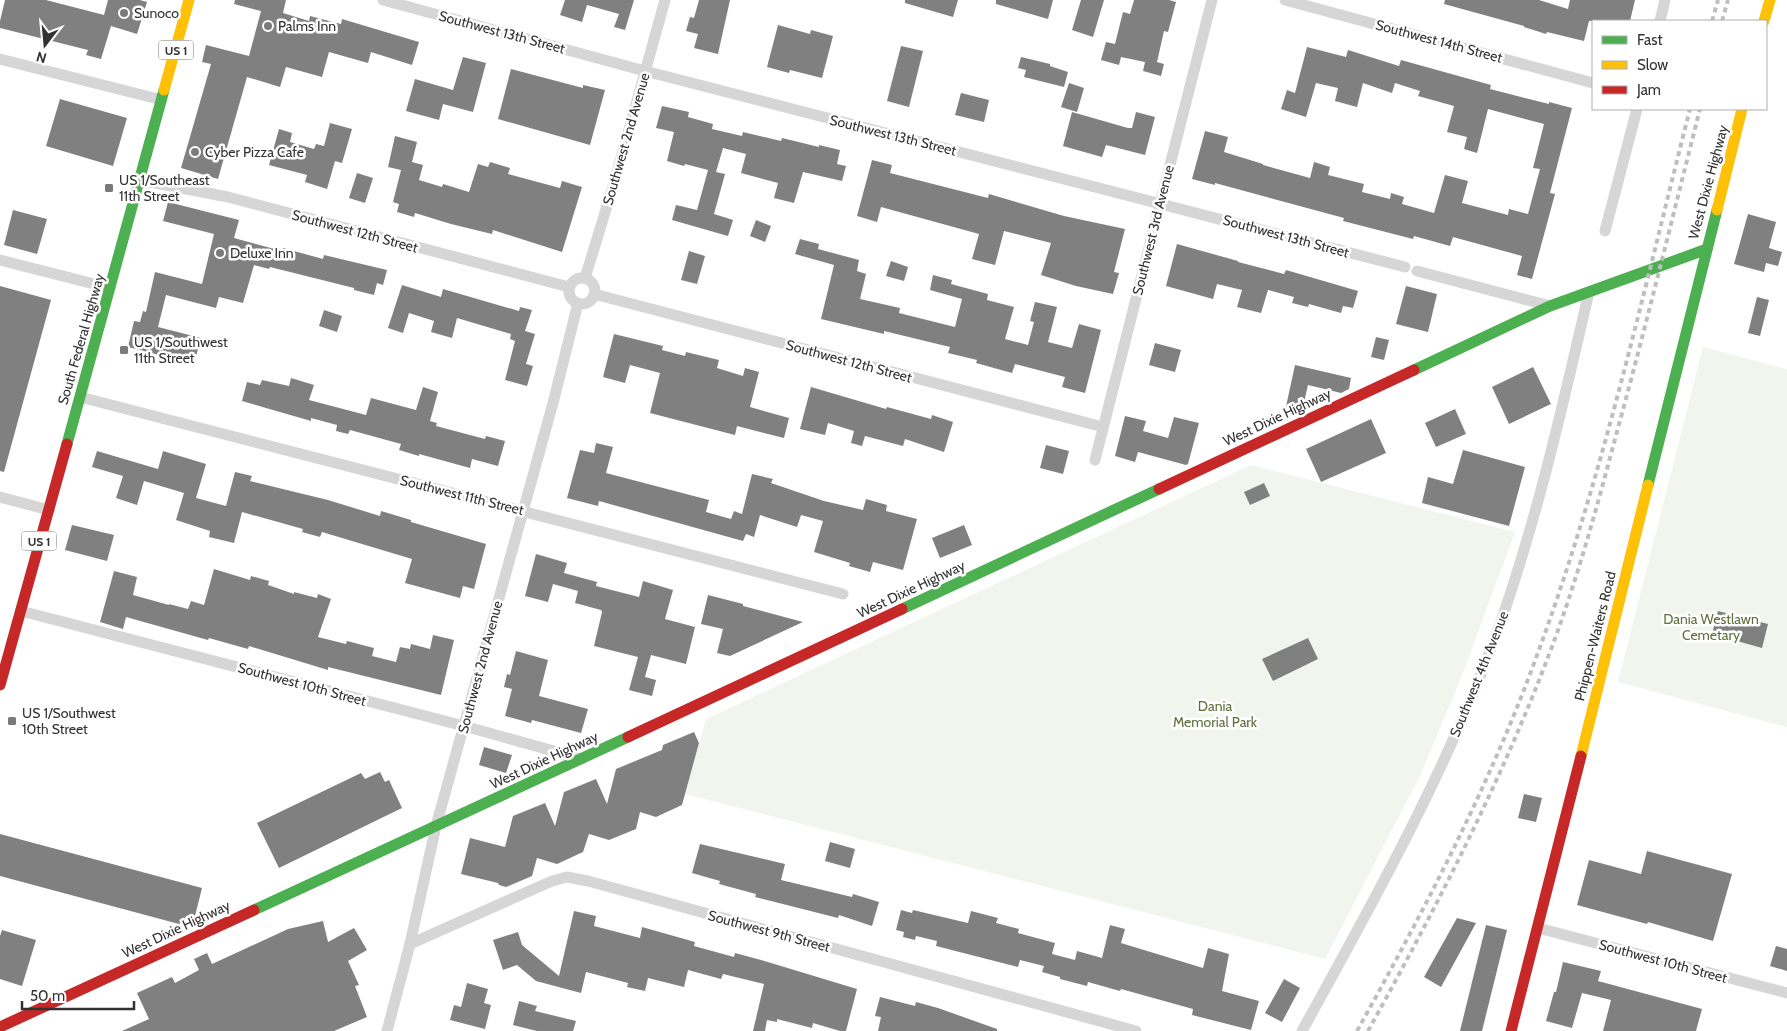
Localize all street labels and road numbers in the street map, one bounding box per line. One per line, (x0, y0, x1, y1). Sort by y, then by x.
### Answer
street label: Southwest 13th Street (437, 6, 567, 58)
street label: Southwest 14th Street (1374, 15, 1505, 67)
road number: US 1 (158, 40, 194, 60)
street label: Southwest 2nd Avenue (598, 71, 654, 207)
street label: Southwest 13th Street (828, 111, 958, 160)
street label: West Dixie Highway (1684, 123, 1732, 241)
street label: Southwest 3rd Avenue (1128, 163, 1178, 297)
street label: Southwest 12th Street (290, 206, 420, 257)
street label: Southwest 13th Street (1221, 210, 1351, 262)
street label: South Federal Highway (54, 271, 108, 407)
street label: Southwest 12th Street (784, 336, 914, 387)
street label: West Dixie Highway (1220, 384, 1334, 450)
street label: Southwest 11th Street (398, 471, 526, 519)
road number: US 1 (22, 532, 56, 550)
street label: West Dixie Highway (854, 556, 968, 622)
street label: Phippen-Waiters Road (1570, 569, 1620, 703)
street label: Southwest 2nd Avenue (454, 599, 506, 735)
street label: Southwest 4th Avenue (1446, 608, 1512, 740)
street label: Southwest 10th Street (236, 658, 368, 710)
street label: West Dixie Highway (487, 727, 601, 793)
street label: West Dixie Highway (119, 896, 233, 962)
street label: Southwest 9th Street (706, 906, 832, 956)
street label: Southwest 10th Street (1597, 935, 1729, 987)

